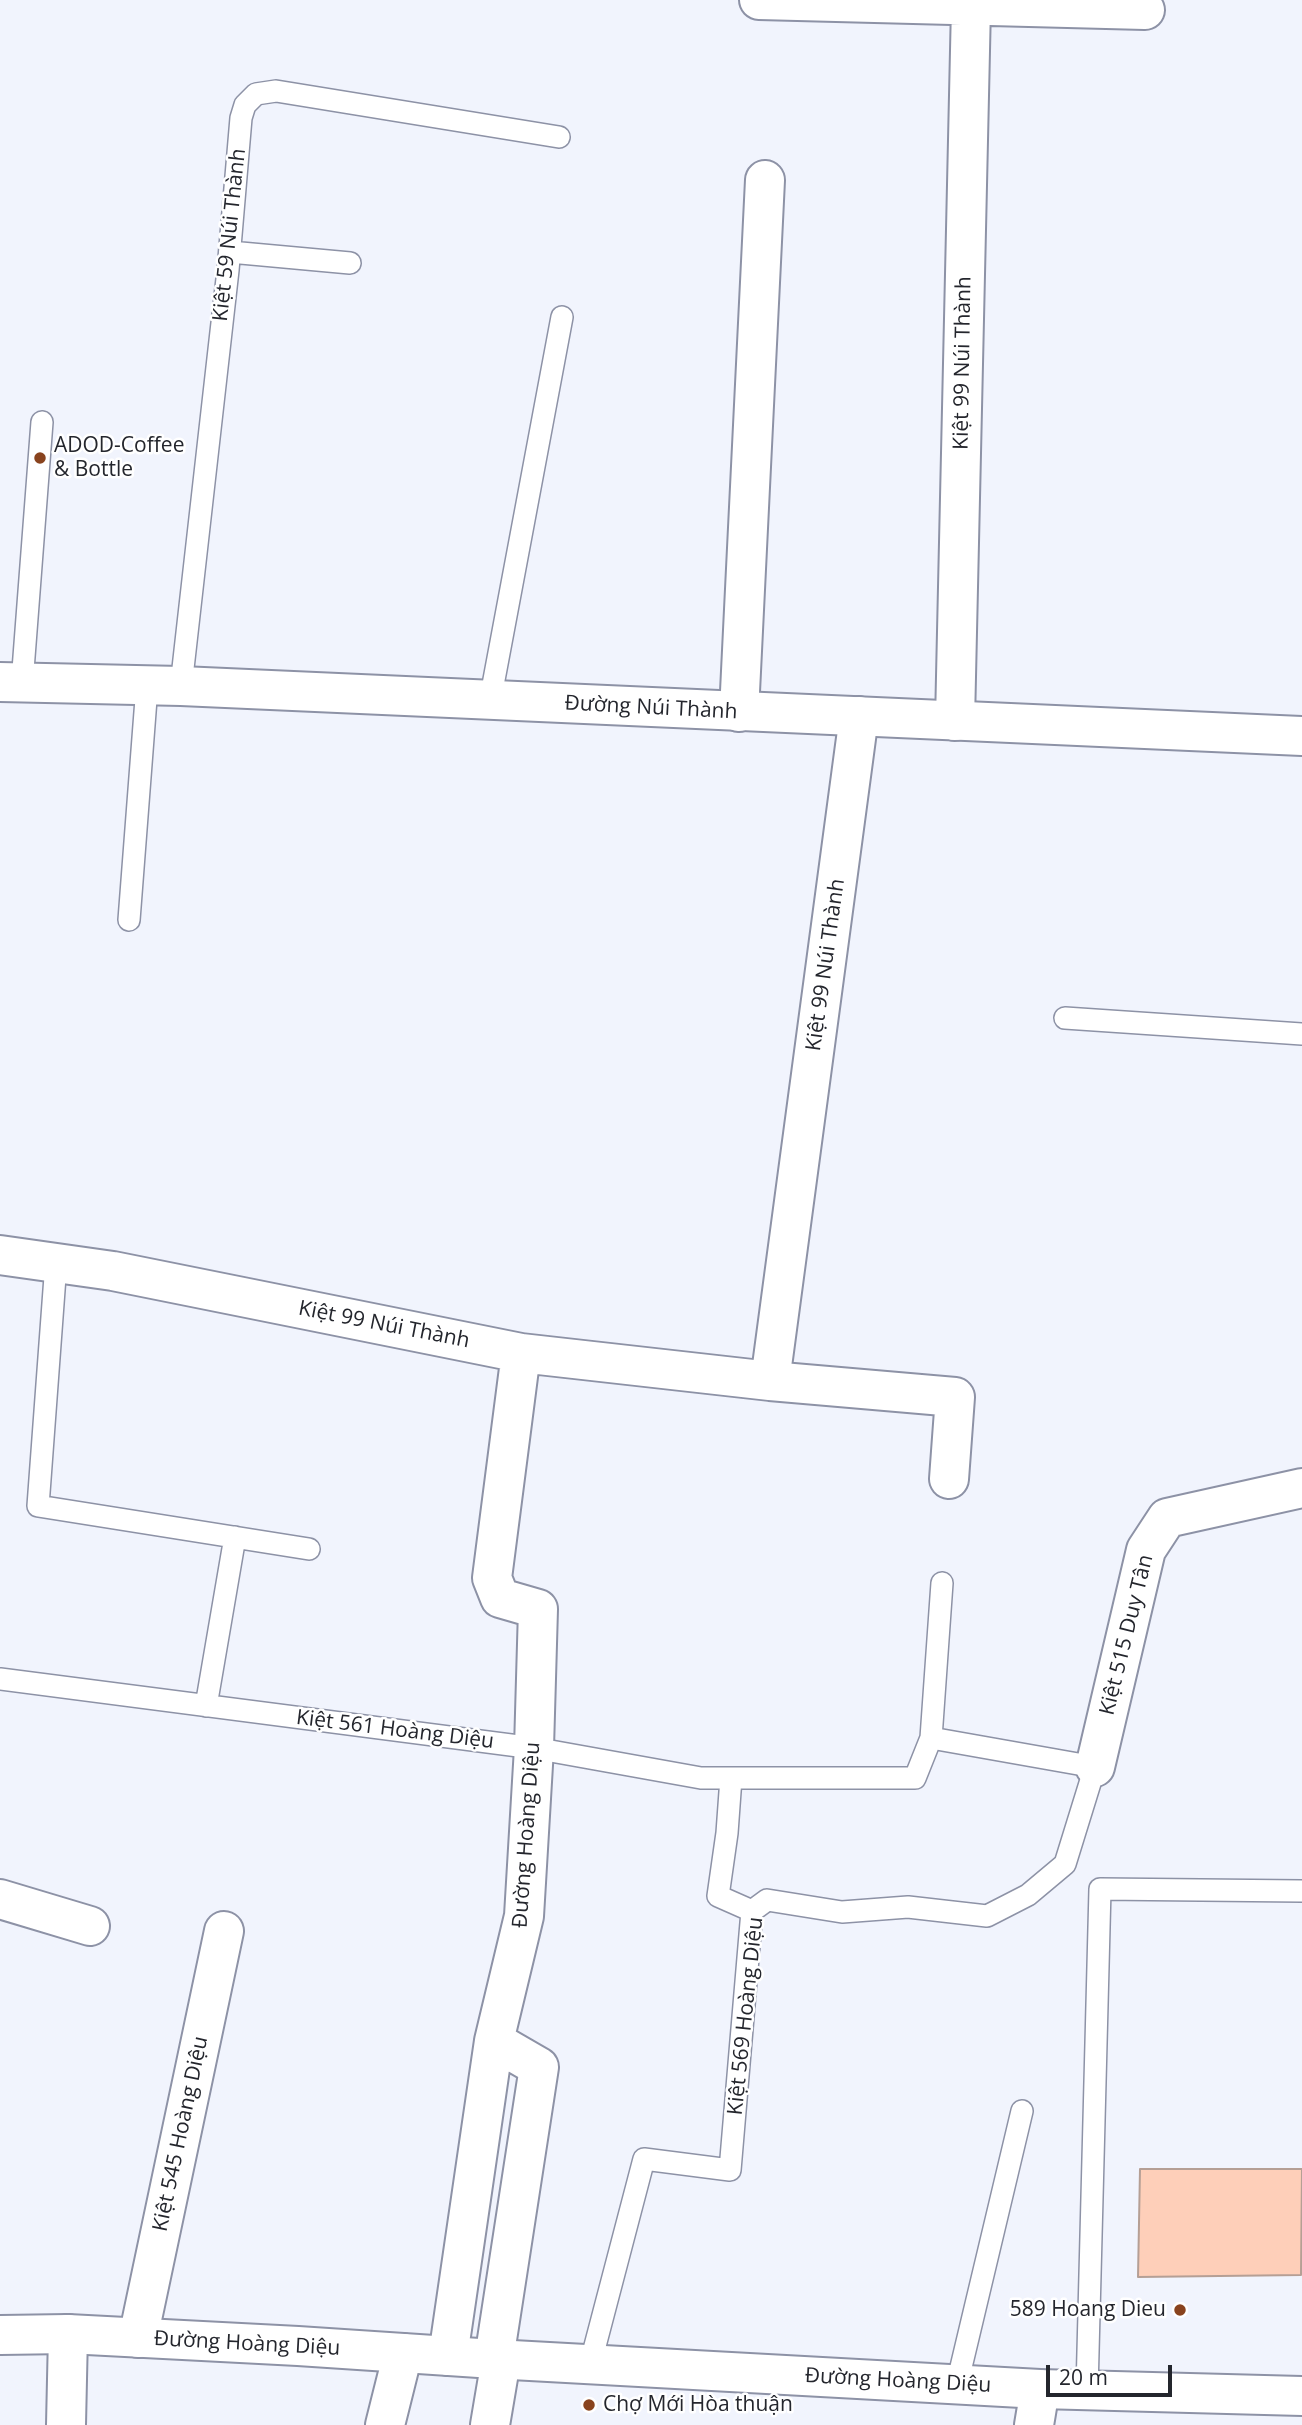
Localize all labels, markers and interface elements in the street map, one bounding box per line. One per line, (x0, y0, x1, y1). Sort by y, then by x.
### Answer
street label: Kiệt 59 Núi Thành (208, 147, 252, 323)
street label: Kiệt 99 Núi Thành (949, 276, 977, 450)
place label: ADOD-Coffee & Bottle (54, 433, 184, 483)
marker: ADOD-Coffee & Bottle (32, 450, 48, 466)
street label: Đường Núi Thành (564, 691, 738, 725)
street label: Kiệt 99 Núi Thành (801, 877, 851, 1053)
street label: Kiệt 99 Núi Thành (296, 1296, 472, 1354)
street label: Kiệt 515 Duy Tân (1095, 1552, 1159, 1718)
street label: Kiệt 561 Hoàng Diệu (295, 1705, 495, 1755)
street label: Đường Hoàng Diệu (508, 1741, 546, 1929)
street label: Kiệt 569 Hoàng Diệu (723, 1916, 769, 2116)
street label: Kiệt 545 Hoàng Diệu (148, 2034, 214, 2234)
place label: 589 Hoang Dieu (1010, 2297, 1166, 2323)
marker: 589 Hoang Dieu (1172, 2302, 1188, 2318)
street label: Đường Hoàng Diệu (153, 2327, 341, 2361)
scale bar (1050, 2352, 1176, 2396)
text: 20 m (1059, 2363, 1108, 2391)
street label: Đường Hoàng Diệu (804, 2364, 992, 2398)
place label: Chợ Mới Hòa thuận (603, 2392, 793, 2418)
marker: Chợ Mới Hòa thuận (581, 2397, 597, 2413)

